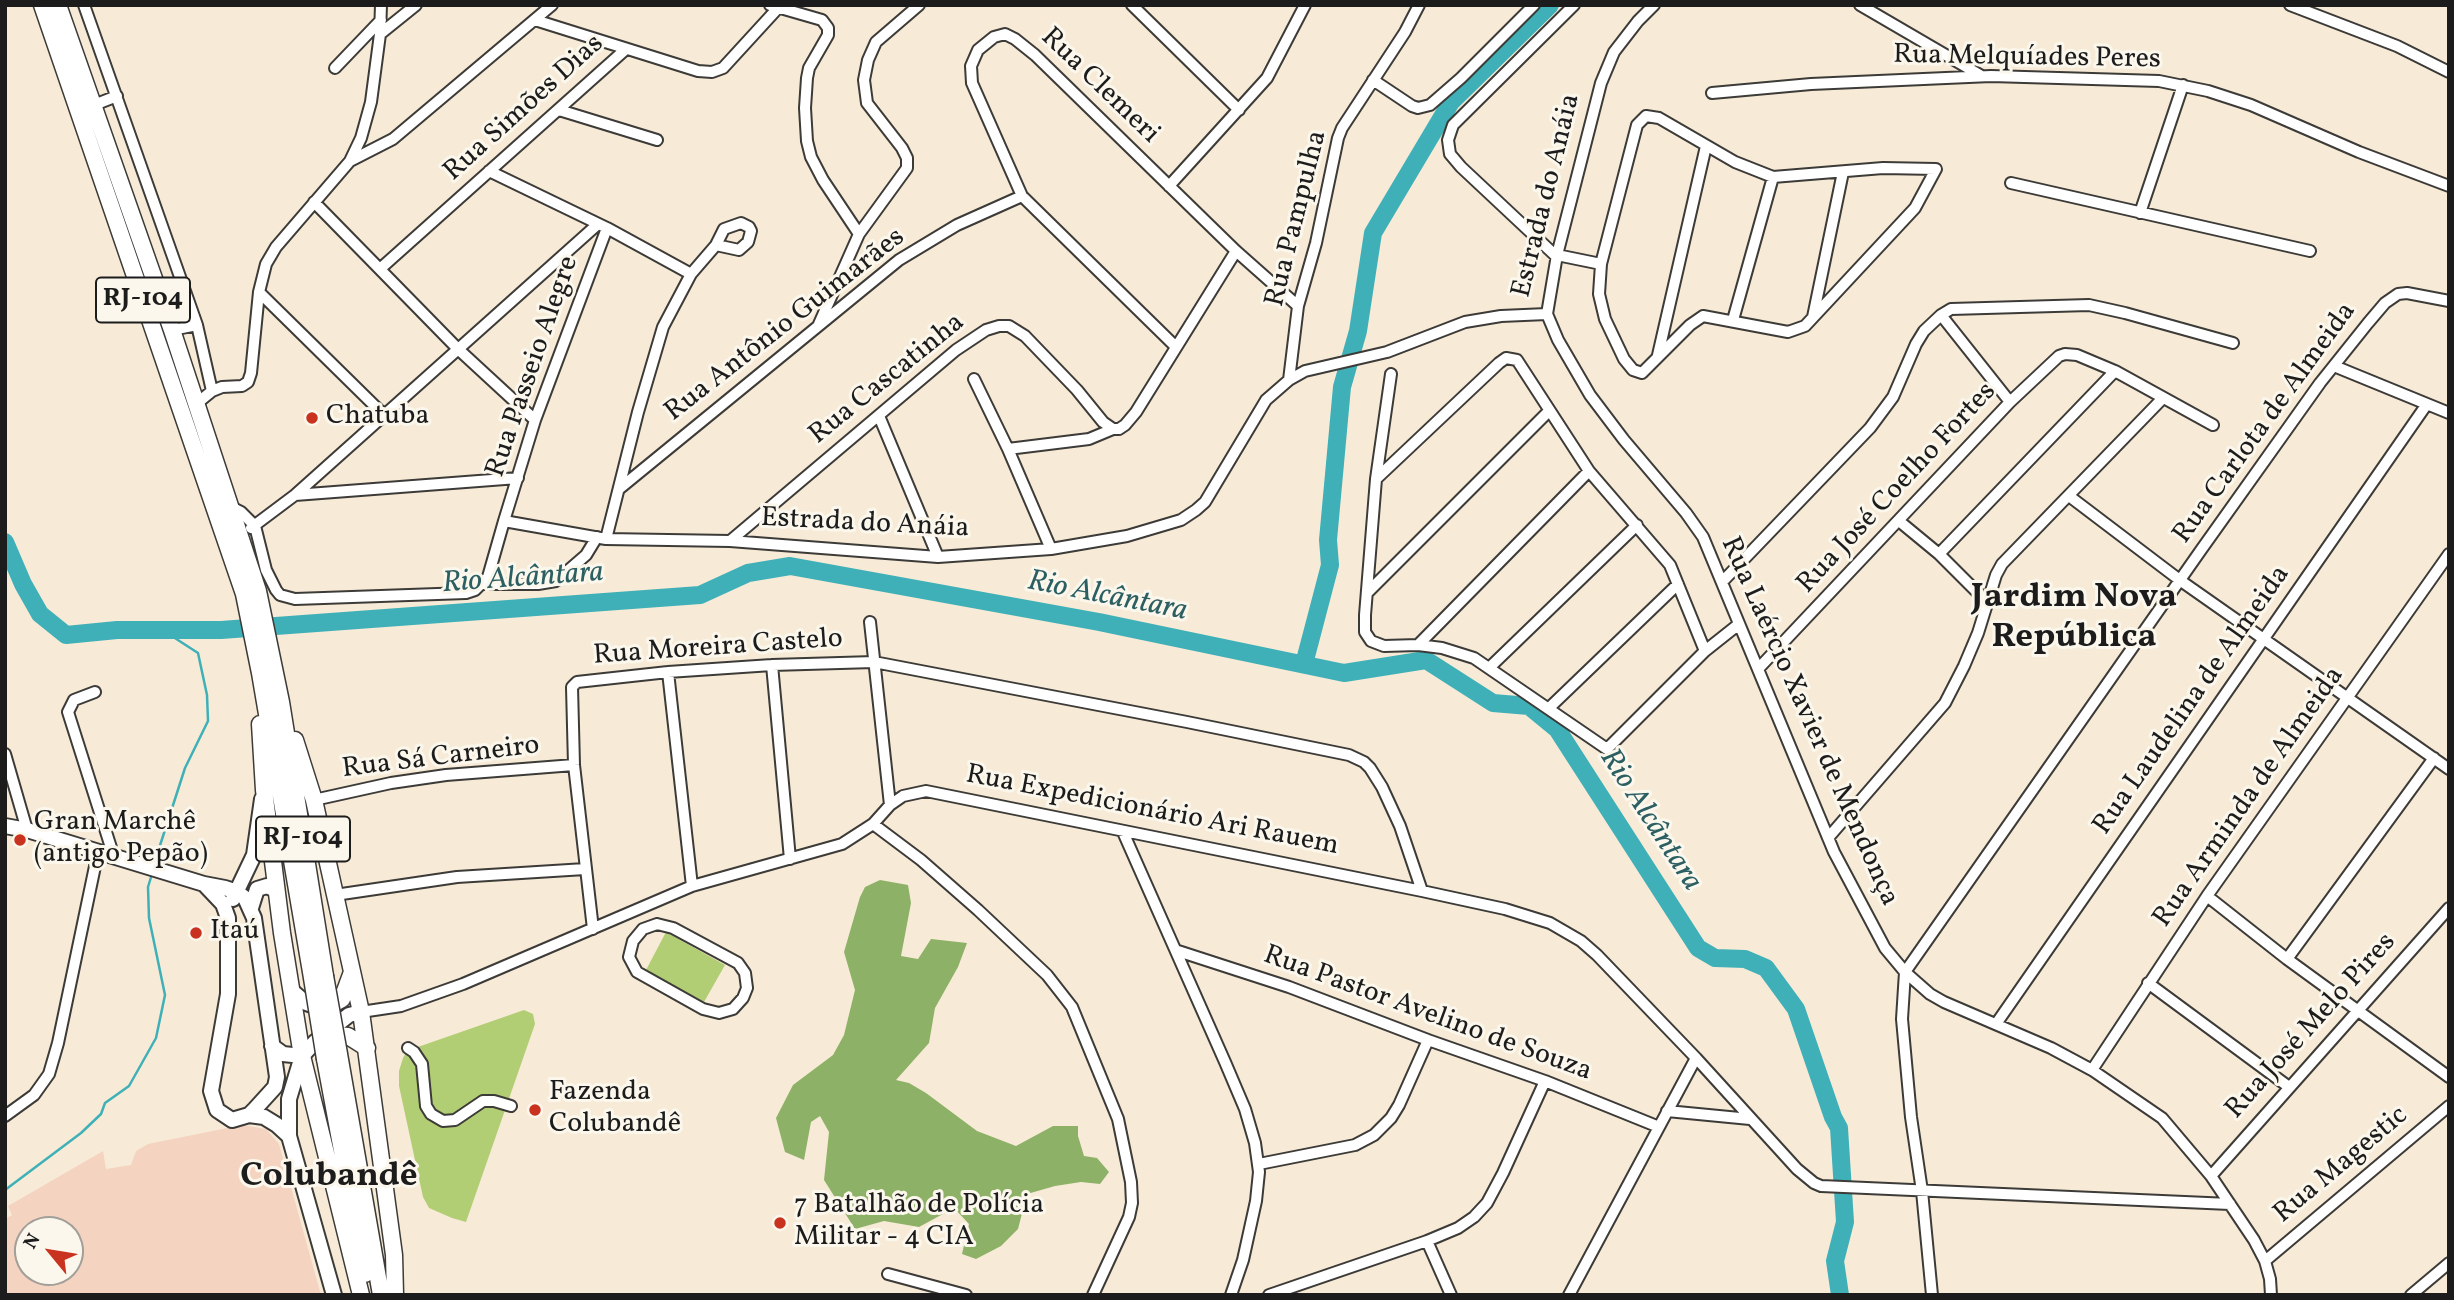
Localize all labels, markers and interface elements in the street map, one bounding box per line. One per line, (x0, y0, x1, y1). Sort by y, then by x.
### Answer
street label: Rua Clemeri (1032, 22, 1166, 152)
street label: Rua Simões Dias (438, 28, 612, 190)
street label: Rua Melquíades Peres (1893, 40, 2161, 78)
street label: Estrada do Anáia (1506, 91, 1590, 301)
street label: Rua Pampulha (1260, 127, 1336, 311)
street label: Rua Antônio Guimarães (659, 222, 913, 430)
street label: Rua Passeio Alegre (480, 252, 588, 482)
road number: RJ-104 (96, 278, 190, 322)
street label: Rua Carlota de Almeida (2167, 297, 2365, 551)
street label: Rua Cascatinha (803, 307, 973, 453)
street label: Rua José Coelho Fortes (1791, 376, 2005, 602)
place label: Chatuba (326, 401, 429, 435)
marker: Chatuba (304, 410, 320, 426)
street label: Estrada do Anáia (760, 503, 970, 547)
street label: Rua Laércio Xavier de Mendonça (1711, 532, 1905, 912)
water label: Rio Alcântara (441, 556, 605, 604)
street label: Rua Laudelina de Almeida (2087, 560, 2299, 842)
water label: Rio Alcântara (1024, 565, 1190, 631)
district label: Jardim Nova República (1971, 579, 2177, 661)
street label: Rua Moreira Castelo (592, 624, 844, 674)
street label: Rua Arminda de Almeida (2147, 661, 2353, 935)
street label: Rua Sá Carneiro (340, 730, 542, 788)
water label: Rio Alcântara (1590, 743, 1708, 899)
street label: Rua Expedicionário Ari Rauem (963, 759, 1341, 865)
place label: Gran Marchê (antigo Pepão) (34, 807, 208, 873)
road number: RJ-104 (256, 817, 350, 862)
marker: Gran Marchê (antigo Pepão) (12, 832, 28, 848)
place label: Itaú (210, 916, 259, 950)
marker: Itaú (188, 925, 204, 941)
street label: Rua José Melo Pires (2220, 927, 2404, 1127)
street label: Rua Pastor Avelino de Souza (1258, 940, 1596, 1090)
place label: Fazenda Colubandê (549, 1077, 681, 1143)
street label: Rua Magestic (2268, 1100, 2416, 1232)
marker: Fazenda Colubandê (527, 1102, 543, 1118)
district label: Colubandê (240, 1158, 418, 1200)
place label: 7 Batalhão de Polícia Militar - 4 CIA (794, 1190, 1044, 1256)
marker: 7 Batalhão de Polícia Militar - 4 CIA (772, 1215, 788, 1231)
north arrow (14, 1216, 84, 1286)
text: N (18, 1229, 47, 1254)

